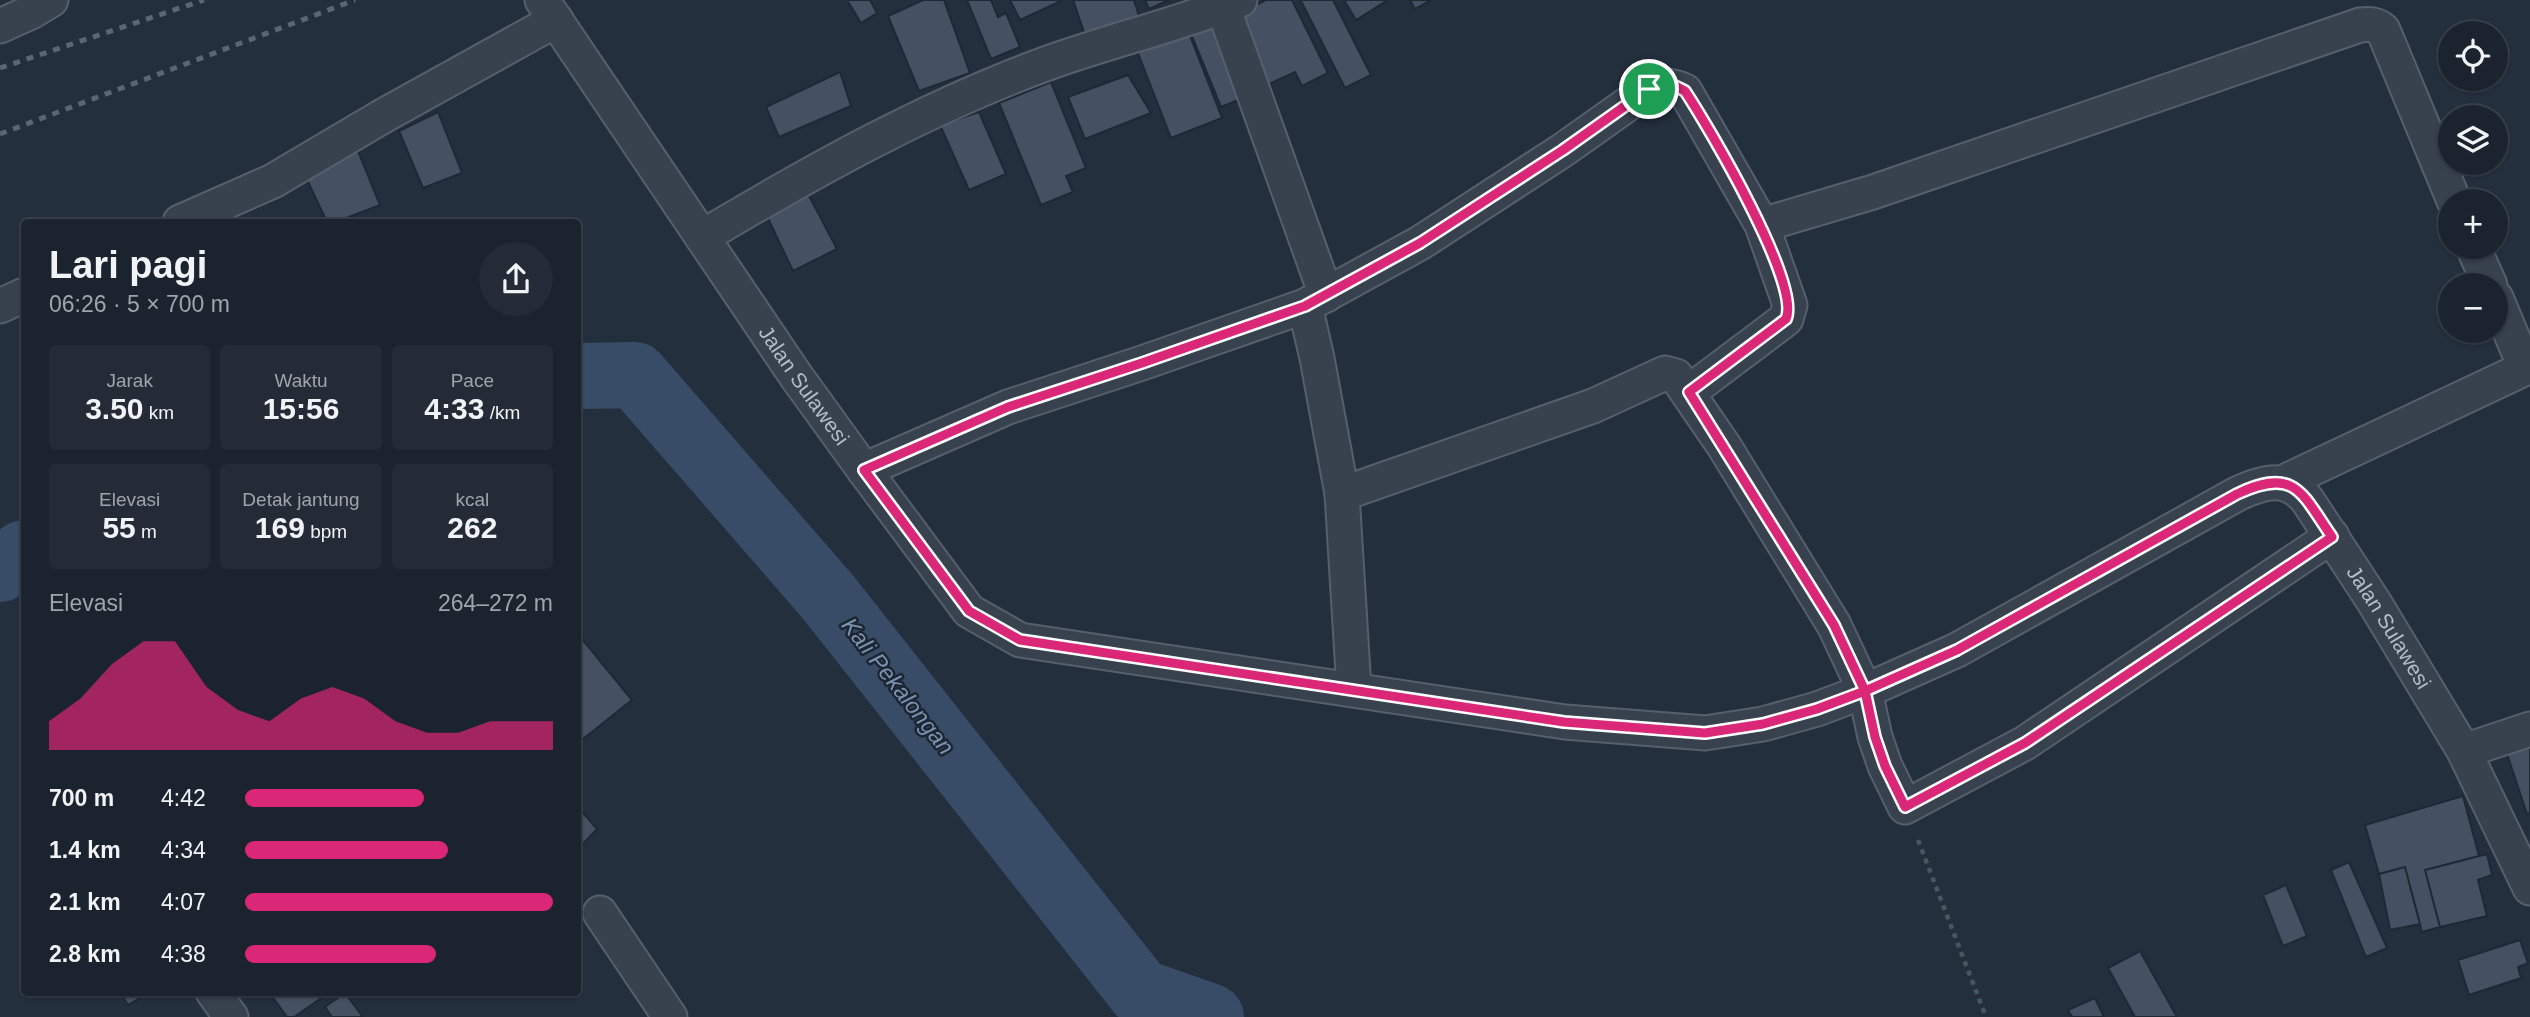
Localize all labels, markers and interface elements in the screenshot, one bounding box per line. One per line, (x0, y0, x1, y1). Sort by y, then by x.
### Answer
map controls (2438, 21, 2508, 343)
button: locate (2438, 21, 2508, 91)
pin (1619, 59, 1679, 119)
icon: arrive (1630, 70, 1668, 108)
button: layers (2438, 105, 2508, 175)
button: + (2438, 189, 2508, 259)
button: share (479, 242, 553, 316)
text: Lari pagi (49, 244, 207, 286)
button: − (2438, 273, 2508, 343)
text: 06:26 · 5 × 700 m (49, 291, 230, 317)
street label: Jalan Sulawesi (755, 321, 854, 449)
text: Jarak (106, 370, 153, 391)
text: Waktu (274, 370, 328, 391)
text: Pace (451, 370, 494, 391)
text: 3.50 (85, 392, 144, 425)
text: 15:56 (263, 392, 339, 425)
text: 4:33 (424, 392, 484, 425)
text: km (144, 402, 174, 423)
text: /km (484, 402, 520, 423)
text: Elevasi (99, 489, 160, 510)
text: Detak jantung (242, 489, 360, 510)
text: kcal (455, 489, 489, 510)
text: 55 (102, 511, 136, 544)
text: 169 (255, 511, 305, 544)
text: 262 (447, 511, 497, 544)
text: m (136, 521, 157, 542)
text: bpm (305, 521, 347, 542)
street label: Jalan Sulawesi (2343, 561, 2436, 693)
text: Elevasi (49, 590, 123, 616)
text: 264–272 m (438, 590, 553, 616)
water label: Kali Pekalongan (837, 612, 959, 760)
text: 700 m (49, 785, 114, 811)
text: 4:42 (161, 785, 206, 811)
text: 1.4 km (49, 837, 121, 863)
text: 4:34 (161, 837, 206, 863)
text: 2.1 km (49, 889, 121, 915)
text: 4:07 (161, 889, 206, 915)
text: 2.8 km (49, 941, 121, 967)
text: 4:38 (161, 941, 206, 967)

